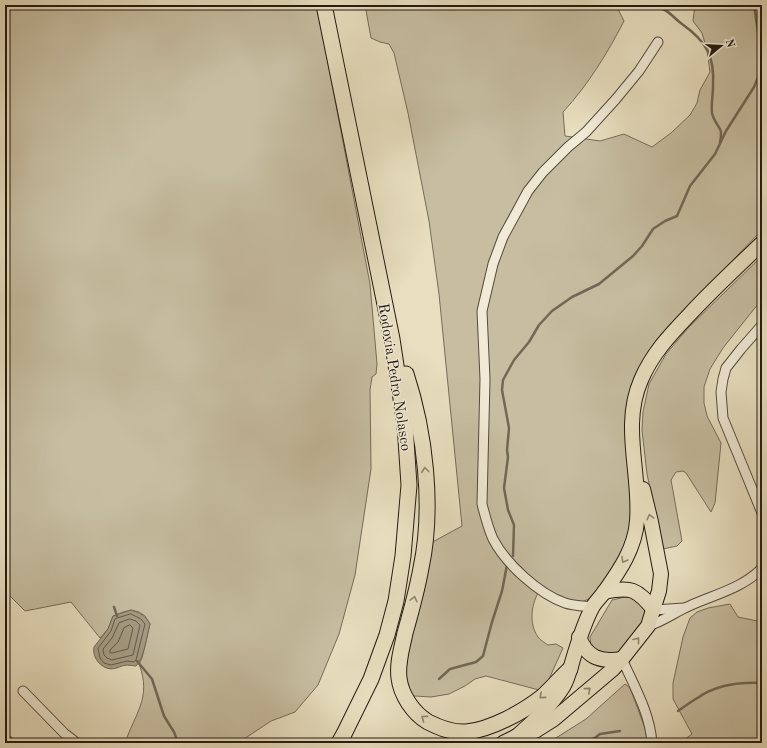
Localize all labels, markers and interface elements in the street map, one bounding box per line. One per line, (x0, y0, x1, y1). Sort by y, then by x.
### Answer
north arrow (701, 26, 741, 66)
text: N (723, 38, 736, 50)
street label: Rodovia Pedro Nolasco (374, 302, 413, 452)
one-way arrow (421, 467, 430, 473)
one-way arrow (646, 513, 654, 520)
one-way arrow (622, 556, 629, 563)
one-way arrow (409, 596, 418, 603)
one-way arrow (632, 637, 639, 644)
one-way arrow (584, 687, 591, 694)
one-way arrow (539, 691, 547, 698)
one-way arrow (422, 716, 429, 723)

